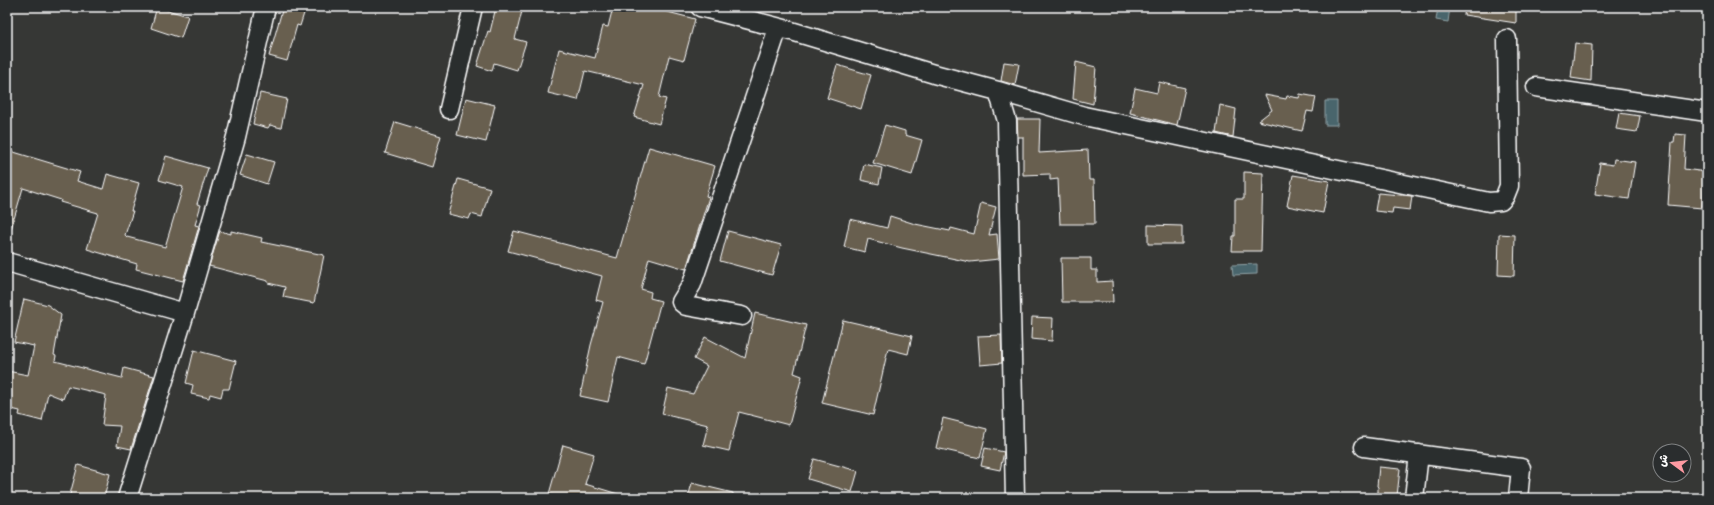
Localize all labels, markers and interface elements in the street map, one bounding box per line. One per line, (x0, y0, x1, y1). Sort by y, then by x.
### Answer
north arrow (1652, 443, 1692, 483)
text: ش (1652, 452, 1672, 468)

